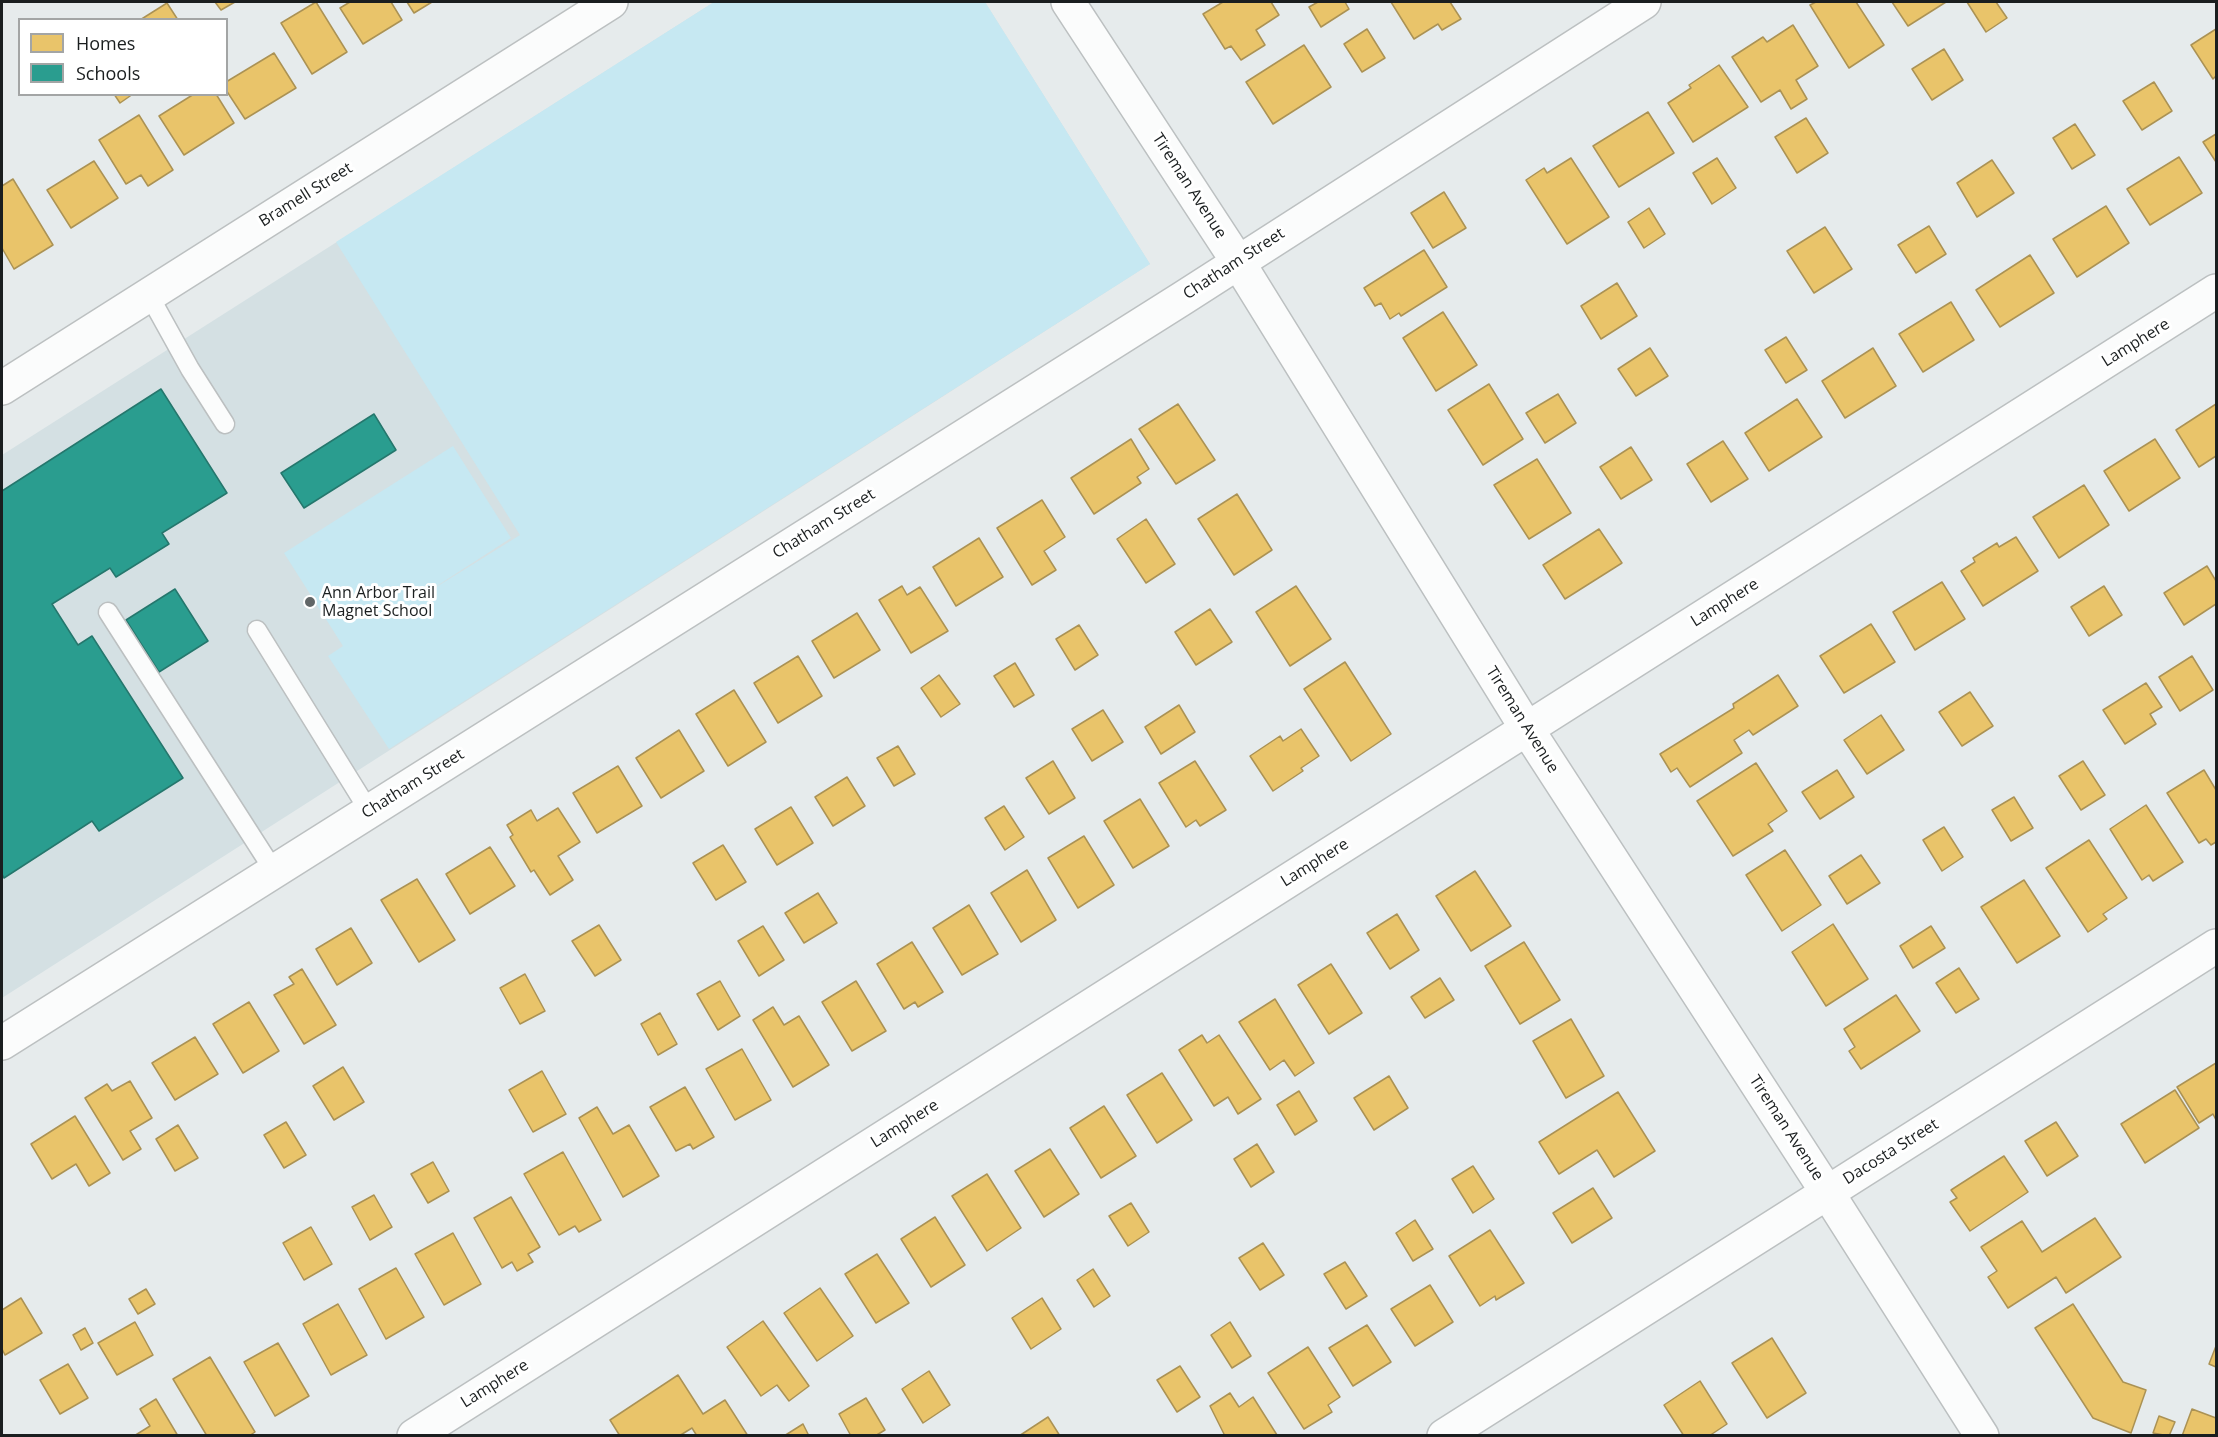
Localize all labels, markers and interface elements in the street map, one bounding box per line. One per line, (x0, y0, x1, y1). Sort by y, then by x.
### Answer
legend (18, 18, 228, 96)
text: Homes (76, 31, 135, 55)
text: Schools (76, 61, 140, 85)
street label: Tireman Avenue (1148, 130, 1230, 242)
street label: Bramell Street (256, 159, 356, 231)
street label: Chatham Street (1180, 224, 1288, 304)
street label: Lamphere (2099, 315, 2173, 371)
street label: Chatham Street (769, 485, 879, 563)
street label: Lamphere (1688, 575, 1762, 631)
place label: Ann Arbor Trail Magnet School (322, 583, 435, 621)
marker: Ann Arbor Trail Magnet School (303, 595, 317, 609)
street label: Tireman Avenue (1482, 663, 1562, 777)
street label: Chatham Street (358, 745, 468, 823)
street label: Lamphere (1278, 835, 1352, 891)
street label: Tireman Avenue (1745, 1072, 1827, 1184)
street label: Lamphere (868, 1096, 942, 1152)
street label: Dacosta Street (1840, 1115, 1942, 1189)
street label: Lamphere (458, 1356, 532, 1412)

